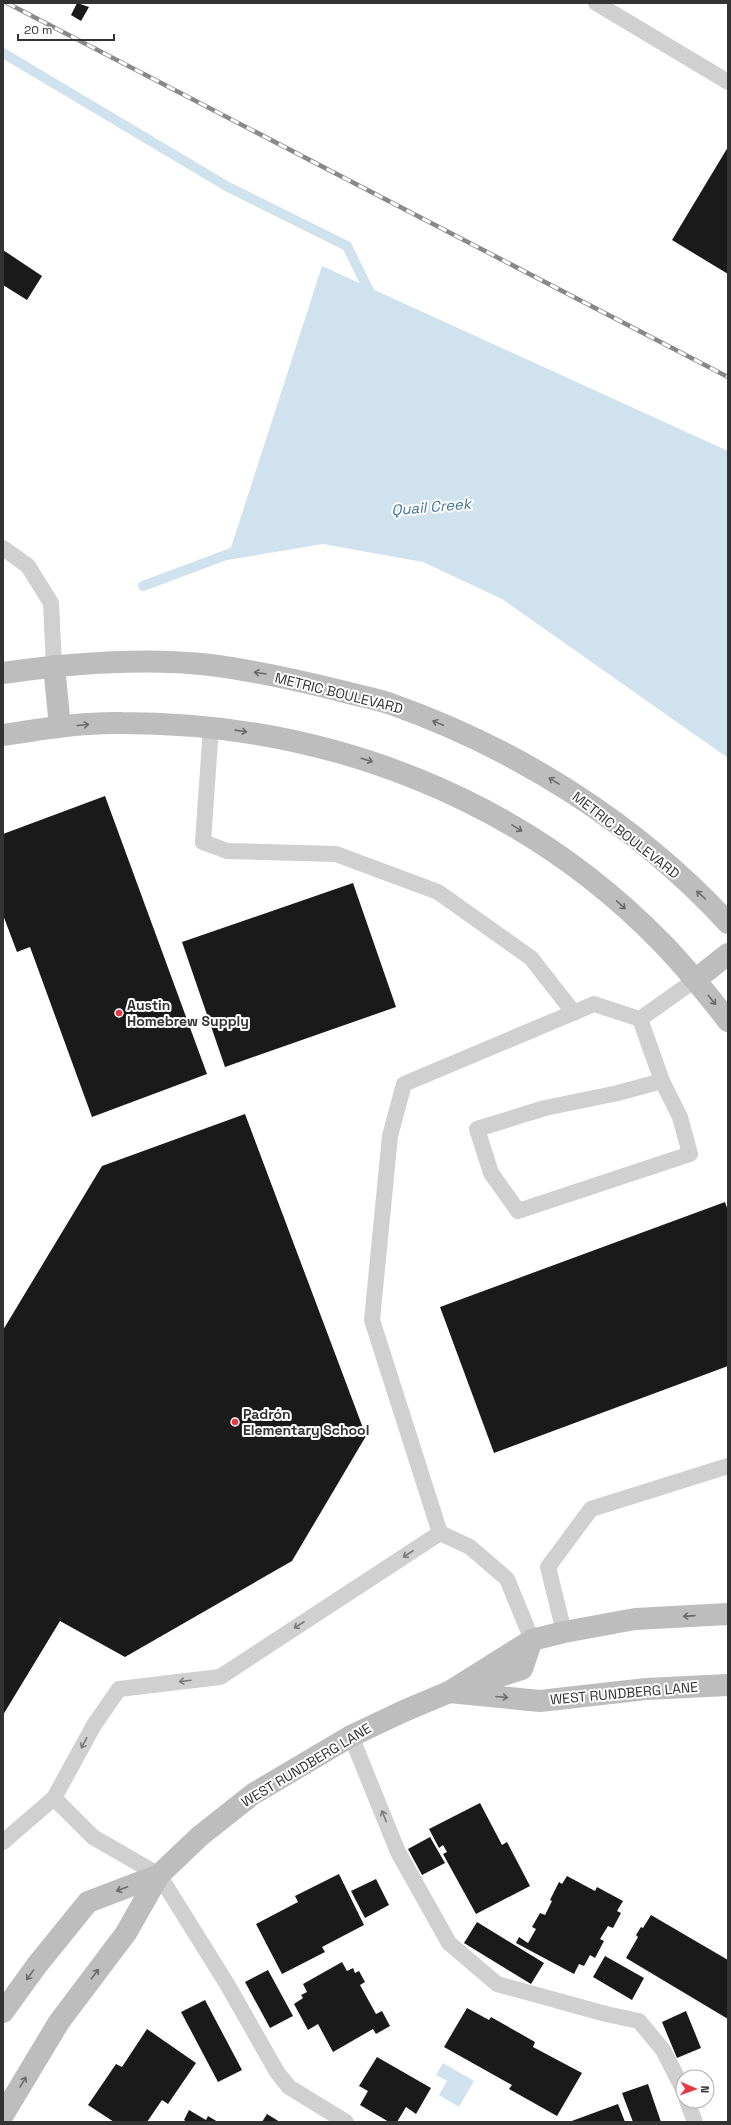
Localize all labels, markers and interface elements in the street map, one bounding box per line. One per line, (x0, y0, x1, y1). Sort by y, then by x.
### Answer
scale bar (18, 16, 114, 42)
text: 20 m (24, 22, 52, 38)
water label: Quail Creek (390, 493, 474, 519)
street label: METRIC BOULEVARD (273, 668, 405, 718)
one-way arrow (254, 669, 267, 677)
one-way arrow (433, 718, 445, 726)
one-way arrow (76, 722, 89, 729)
one-way arrow (234, 727, 247, 735)
one-way arrow (361, 757, 374, 764)
one-way arrow (548, 777, 560, 785)
street label: METRIC BOULEVARD (569, 787, 683, 883)
one-way arrow (511, 824, 522, 832)
one-way arrow (695, 891, 706, 900)
one-way arrow (616, 900, 626, 910)
one-way arrow (708, 995, 716, 1006)
place label: Austin Homebrew Supply (127, 996, 249, 1030)
marker: Austin Homebrew Supply (114, 1008, 124, 1018)
place label: Padrón Elementary School (243, 1405, 369, 1439)
marker: Padrón Elementary School (230, 1417, 240, 1427)
one-way arrow (403, 1550, 414, 1558)
one-way arrow (683, 1612, 696, 1619)
one-way arrow (293, 1622, 305, 1630)
one-way arrow (179, 1677, 192, 1685)
street label: WEST RUNDBERG LANE (549, 1678, 699, 1708)
one-way arrow (495, 1694, 508, 1701)
street label: WEST RUNDBERG LANE (238, 1719, 374, 1811)
one-way arrow (80, 1736, 88, 1748)
one-way arrow (379, 1810, 387, 1822)
one-way arrow (117, 1886, 129, 1893)
one-way arrow (26, 1969, 34, 1980)
one-way arrow (91, 1969, 99, 1980)
north arrow (675, 2069, 715, 2109)
one-way arrow (19, 2077, 27, 2088)
text: N (698, 2085, 712, 2093)

